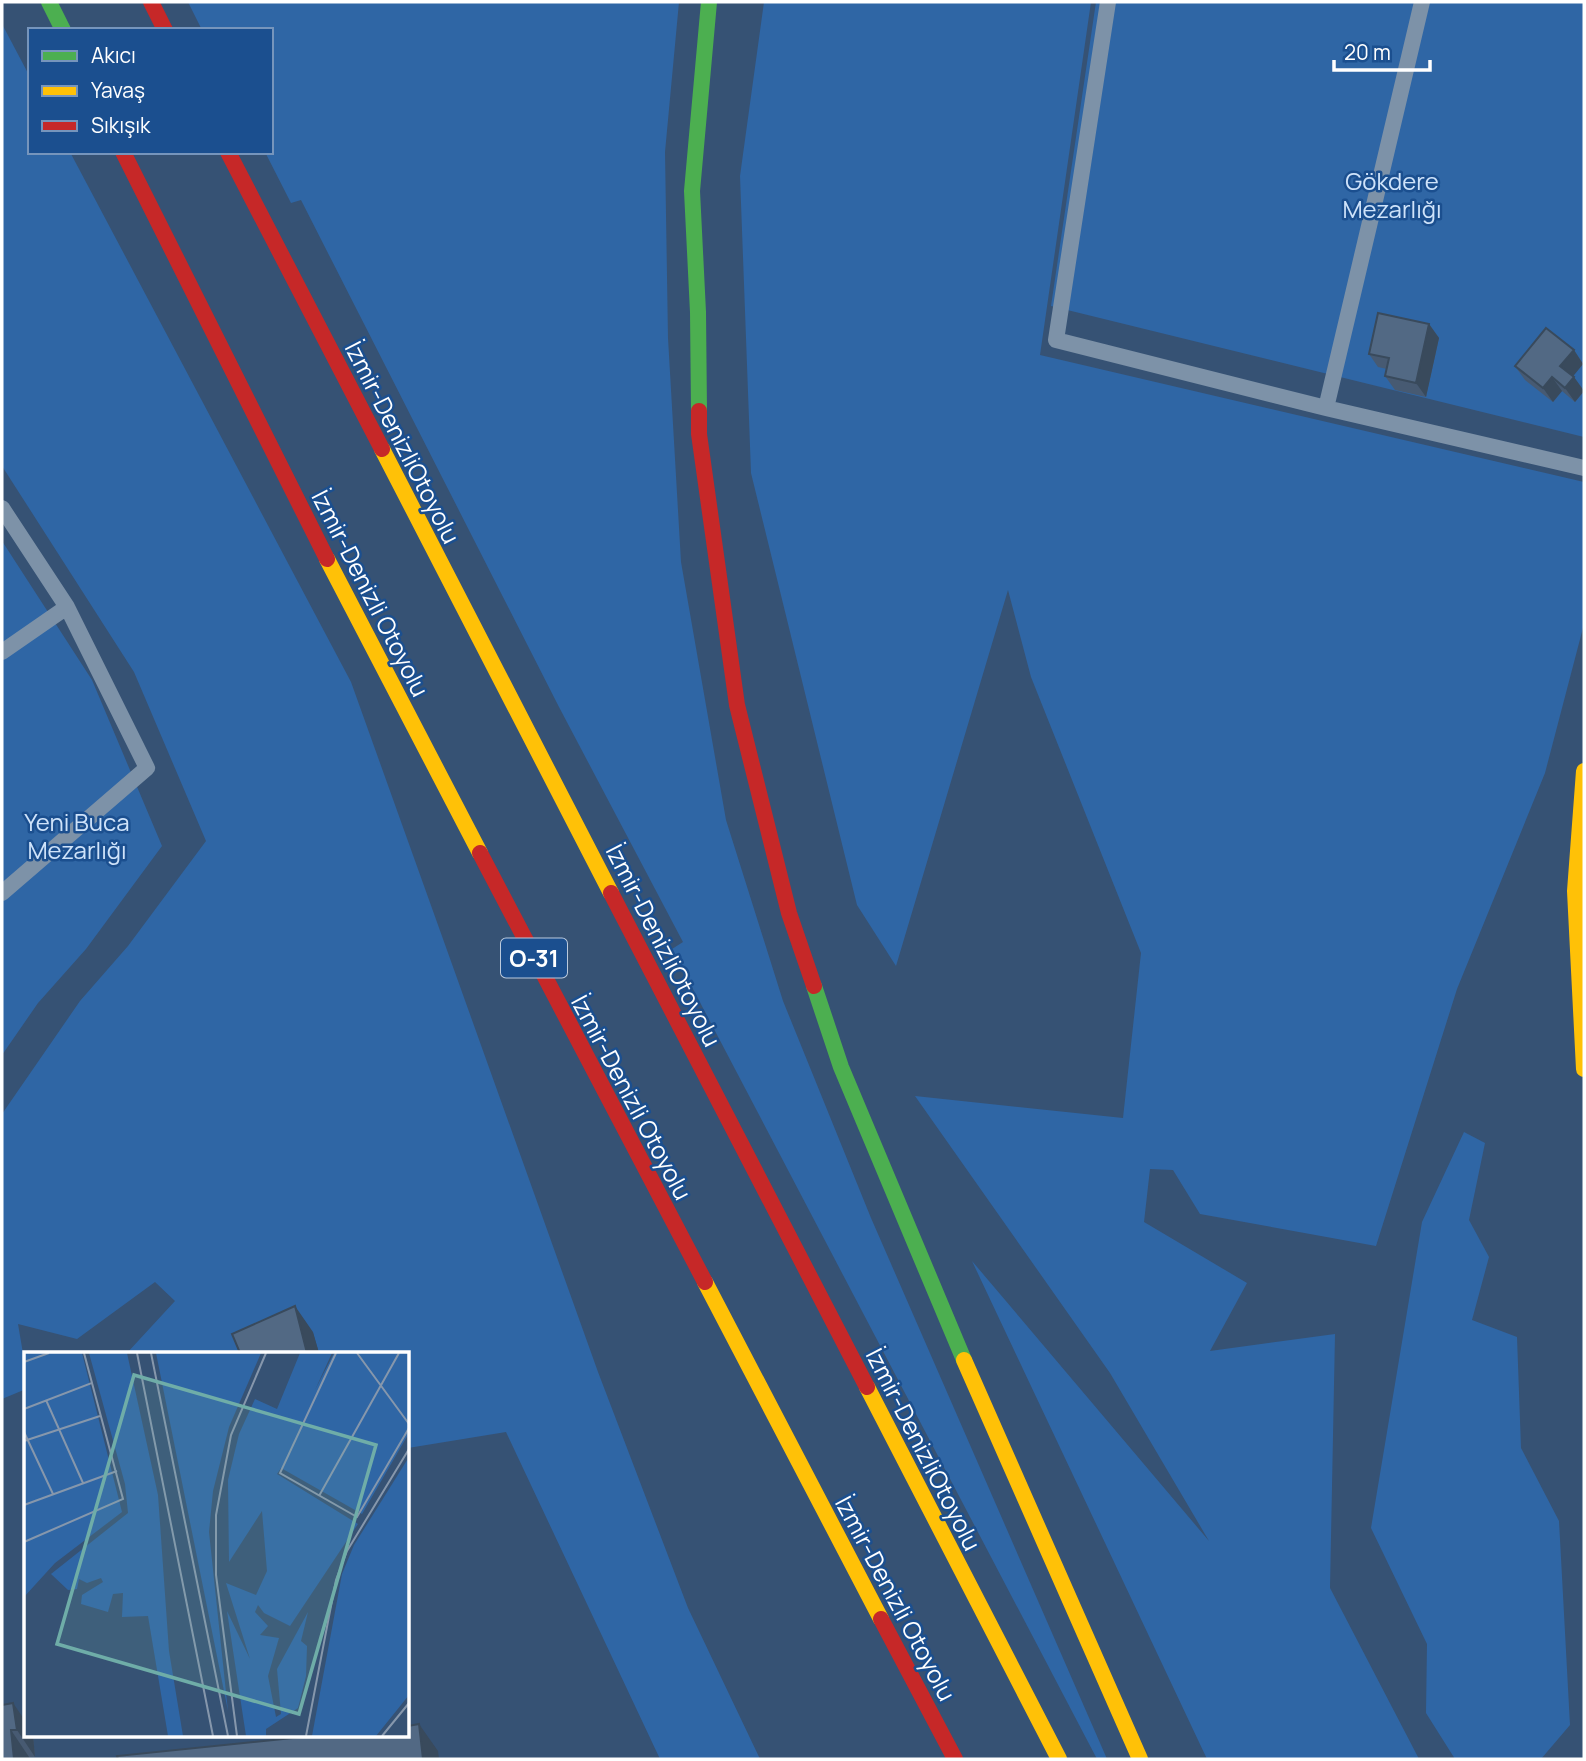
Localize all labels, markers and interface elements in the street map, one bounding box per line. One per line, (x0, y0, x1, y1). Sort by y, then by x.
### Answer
legend (28, 28, 273, 154)
scale bar (1334, 28, 1430, 72)
text: 20 m (1344, 38, 1391, 66)
text: Akıcı (91, 41, 136, 69)
text: Yavaş (91, 76, 145, 104)
text: Sıkışık (91, 111, 151, 139)
park label: Gökdere Mezarlığı (1342, 164, 1442, 225)
street label: İzmir-DenizliOtoyolu (338, 335, 468, 549)
street label: İzmir-Denizli Otoyolu (305, 484, 437, 702)
park label: Yeni Buca Mezarlığı (24, 805, 130, 866)
street label: İzmir-DenizliOtoyolu (599, 838, 729, 1052)
road number: O-31 (501, 939, 567, 978)
street label: İzmir-Denizli Otoyolu (564, 989, 700, 1205)
street label: İzmir-DenizliOtoyolu (859, 1342, 989, 1556)
inset map (24, 1352, 410, 1736)
street label: İzmir-Denizli Otoyolu (828, 1490, 964, 1706)

